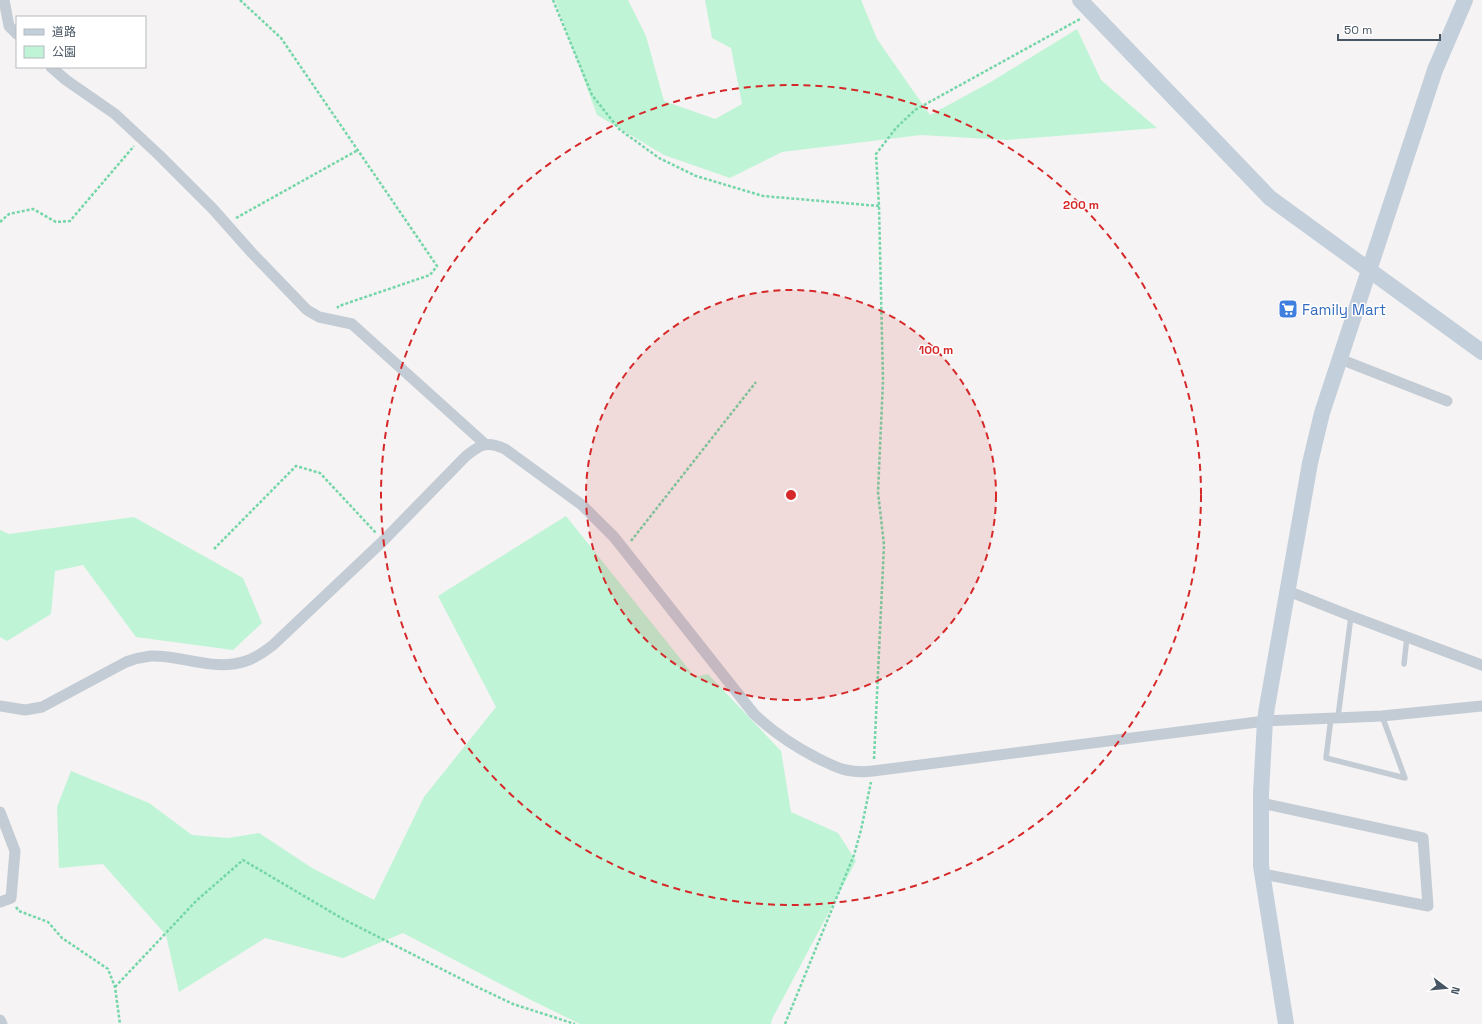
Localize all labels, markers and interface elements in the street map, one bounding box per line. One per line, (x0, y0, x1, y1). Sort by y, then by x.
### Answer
legend (16, 16, 146, 68)
scale bar (1338, 16, 1440, 42)
text: 50 m (1344, 22, 1372, 38)
text: 道路 (52, 24, 76, 40)
text: 公園 (52, 44, 76, 60)
text: 200 m (1063, 197, 1099, 213)
supermarket icon: Family Mart (1277, 298, 1299, 320)
place label: Family Mart (1302, 300, 1386, 319)
text: 100 m (919, 342, 953, 358)
centre of rings (784, 488, 798, 502)
north arrow (1426, 968, 1466, 1008)
text: N (1448, 985, 1463, 996)

